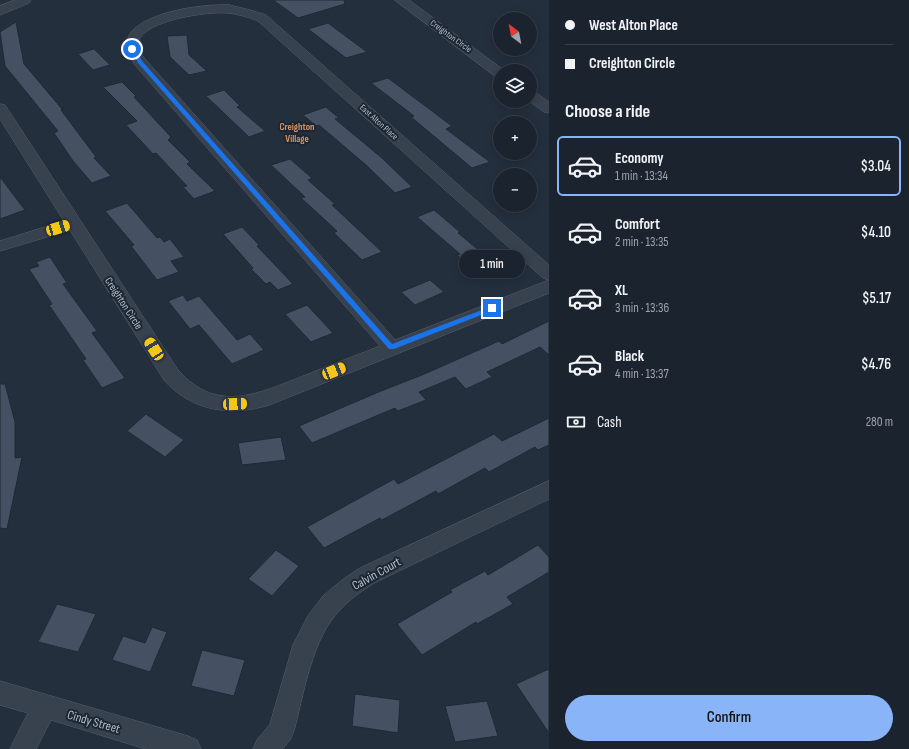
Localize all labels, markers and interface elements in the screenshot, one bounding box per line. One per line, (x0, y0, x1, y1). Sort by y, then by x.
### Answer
north arrow (493, 12, 537, 56)
map controls (493, 12, 537, 212)
text: West Alton Place (589, 16, 678, 35)
street label: Creighton Circle (428, 18, 474, 55)
route start (123, 40, 141, 58)
text: Creighton Circle (589, 54, 675, 73)
button: layers (493, 64, 537, 108)
text: Choose a ride (565, 101, 650, 122)
street label: East Alton Place (357, 102, 400, 143)
button: + (493, 116, 537, 160)
district label: Creighton Village (279, 121, 315, 145)
icon: car (567, 148, 603, 184)
text: Economy (615, 149, 664, 168)
text: $3.04 (860, 157, 891, 176)
button: − (493, 168, 537, 212)
text: 1 min · 13:34 (615, 168, 668, 184)
icon: car (567, 214, 603, 250)
text: Comfort (615, 215, 660, 234)
car (45, 219, 71, 237)
text: $4.10 (861, 223, 891, 242)
text: 2 min · 13:35 (615, 234, 669, 250)
callout: 1 min (459, 250, 525, 278)
text: 1 min (480, 256, 504, 272)
street label: Creighton Circle (102, 275, 145, 332)
icon: car (567, 280, 603, 316)
text: XL (615, 281, 628, 300)
text: $5.17 (862, 289, 891, 308)
route end (483, 299, 501, 317)
text: 3 min · 13:36 (615, 300, 669, 316)
car (142, 336, 166, 362)
icon: car (567, 346, 603, 382)
text: Black (615, 347, 644, 366)
text: $4.76 (861, 355, 891, 374)
car (321, 361, 347, 381)
text: 4 min · 13:37 (615, 366, 669, 382)
car (223, 397, 247, 411)
icon: cash (565, 411, 587, 433)
text: Cash (597, 413, 622, 432)
text: 280 m (866, 414, 893, 430)
street label: Calvin Court (349, 554, 404, 594)
button: Confirm (565, 695, 893, 741)
street label: Cindy Street (65, 707, 122, 737)

